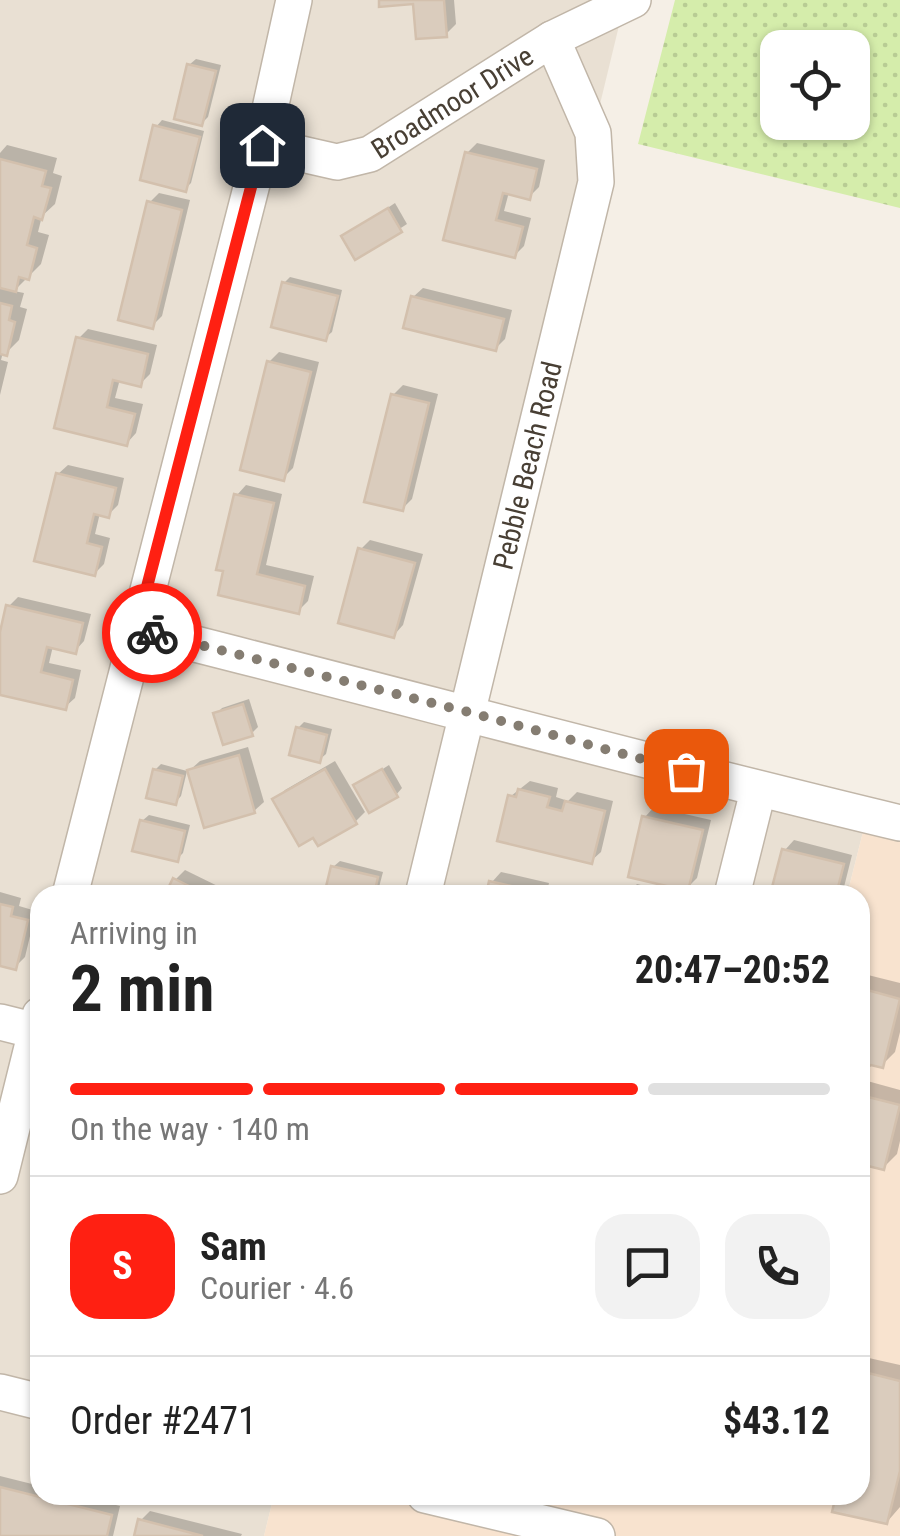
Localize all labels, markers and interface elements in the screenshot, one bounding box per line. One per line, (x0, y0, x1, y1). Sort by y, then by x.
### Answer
map controls (760, 30, 870, 140)
button: locate (760, 30, 870, 140)
street label: Broadmoor Drive (365, 39, 539, 165)
pin (220, 103, 305, 188)
icon: home (235, 118, 290, 173)
street label: Pebble Beach Road (486, 358, 568, 573)
courier (102, 583, 202, 683)
icon: bike (125, 606, 180, 661)
pin (644, 729, 729, 814)
icon: bag (659, 744, 714, 799)
text: Arriving in (70, 914, 198, 952)
text: 20:47–20:52 (635, 948, 830, 992)
text: 2 min (70, 951, 214, 1027)
text: On the way · 140 m (70, 1110, 310, 1148)
button: chat (595, 1214, 700, 1319)
button: phone (725, 1214, 830, 1319)
text: Sam (200, 1225, 267, 1269)
text: S (112, 1244, 133, 1288)
text: Courier · 4.6 (200, 1269, 354, 1307)
text: Order #2471 (70, 1399, 257, 1443)
text: $43.12 (723, 1399, 830, 1443)

